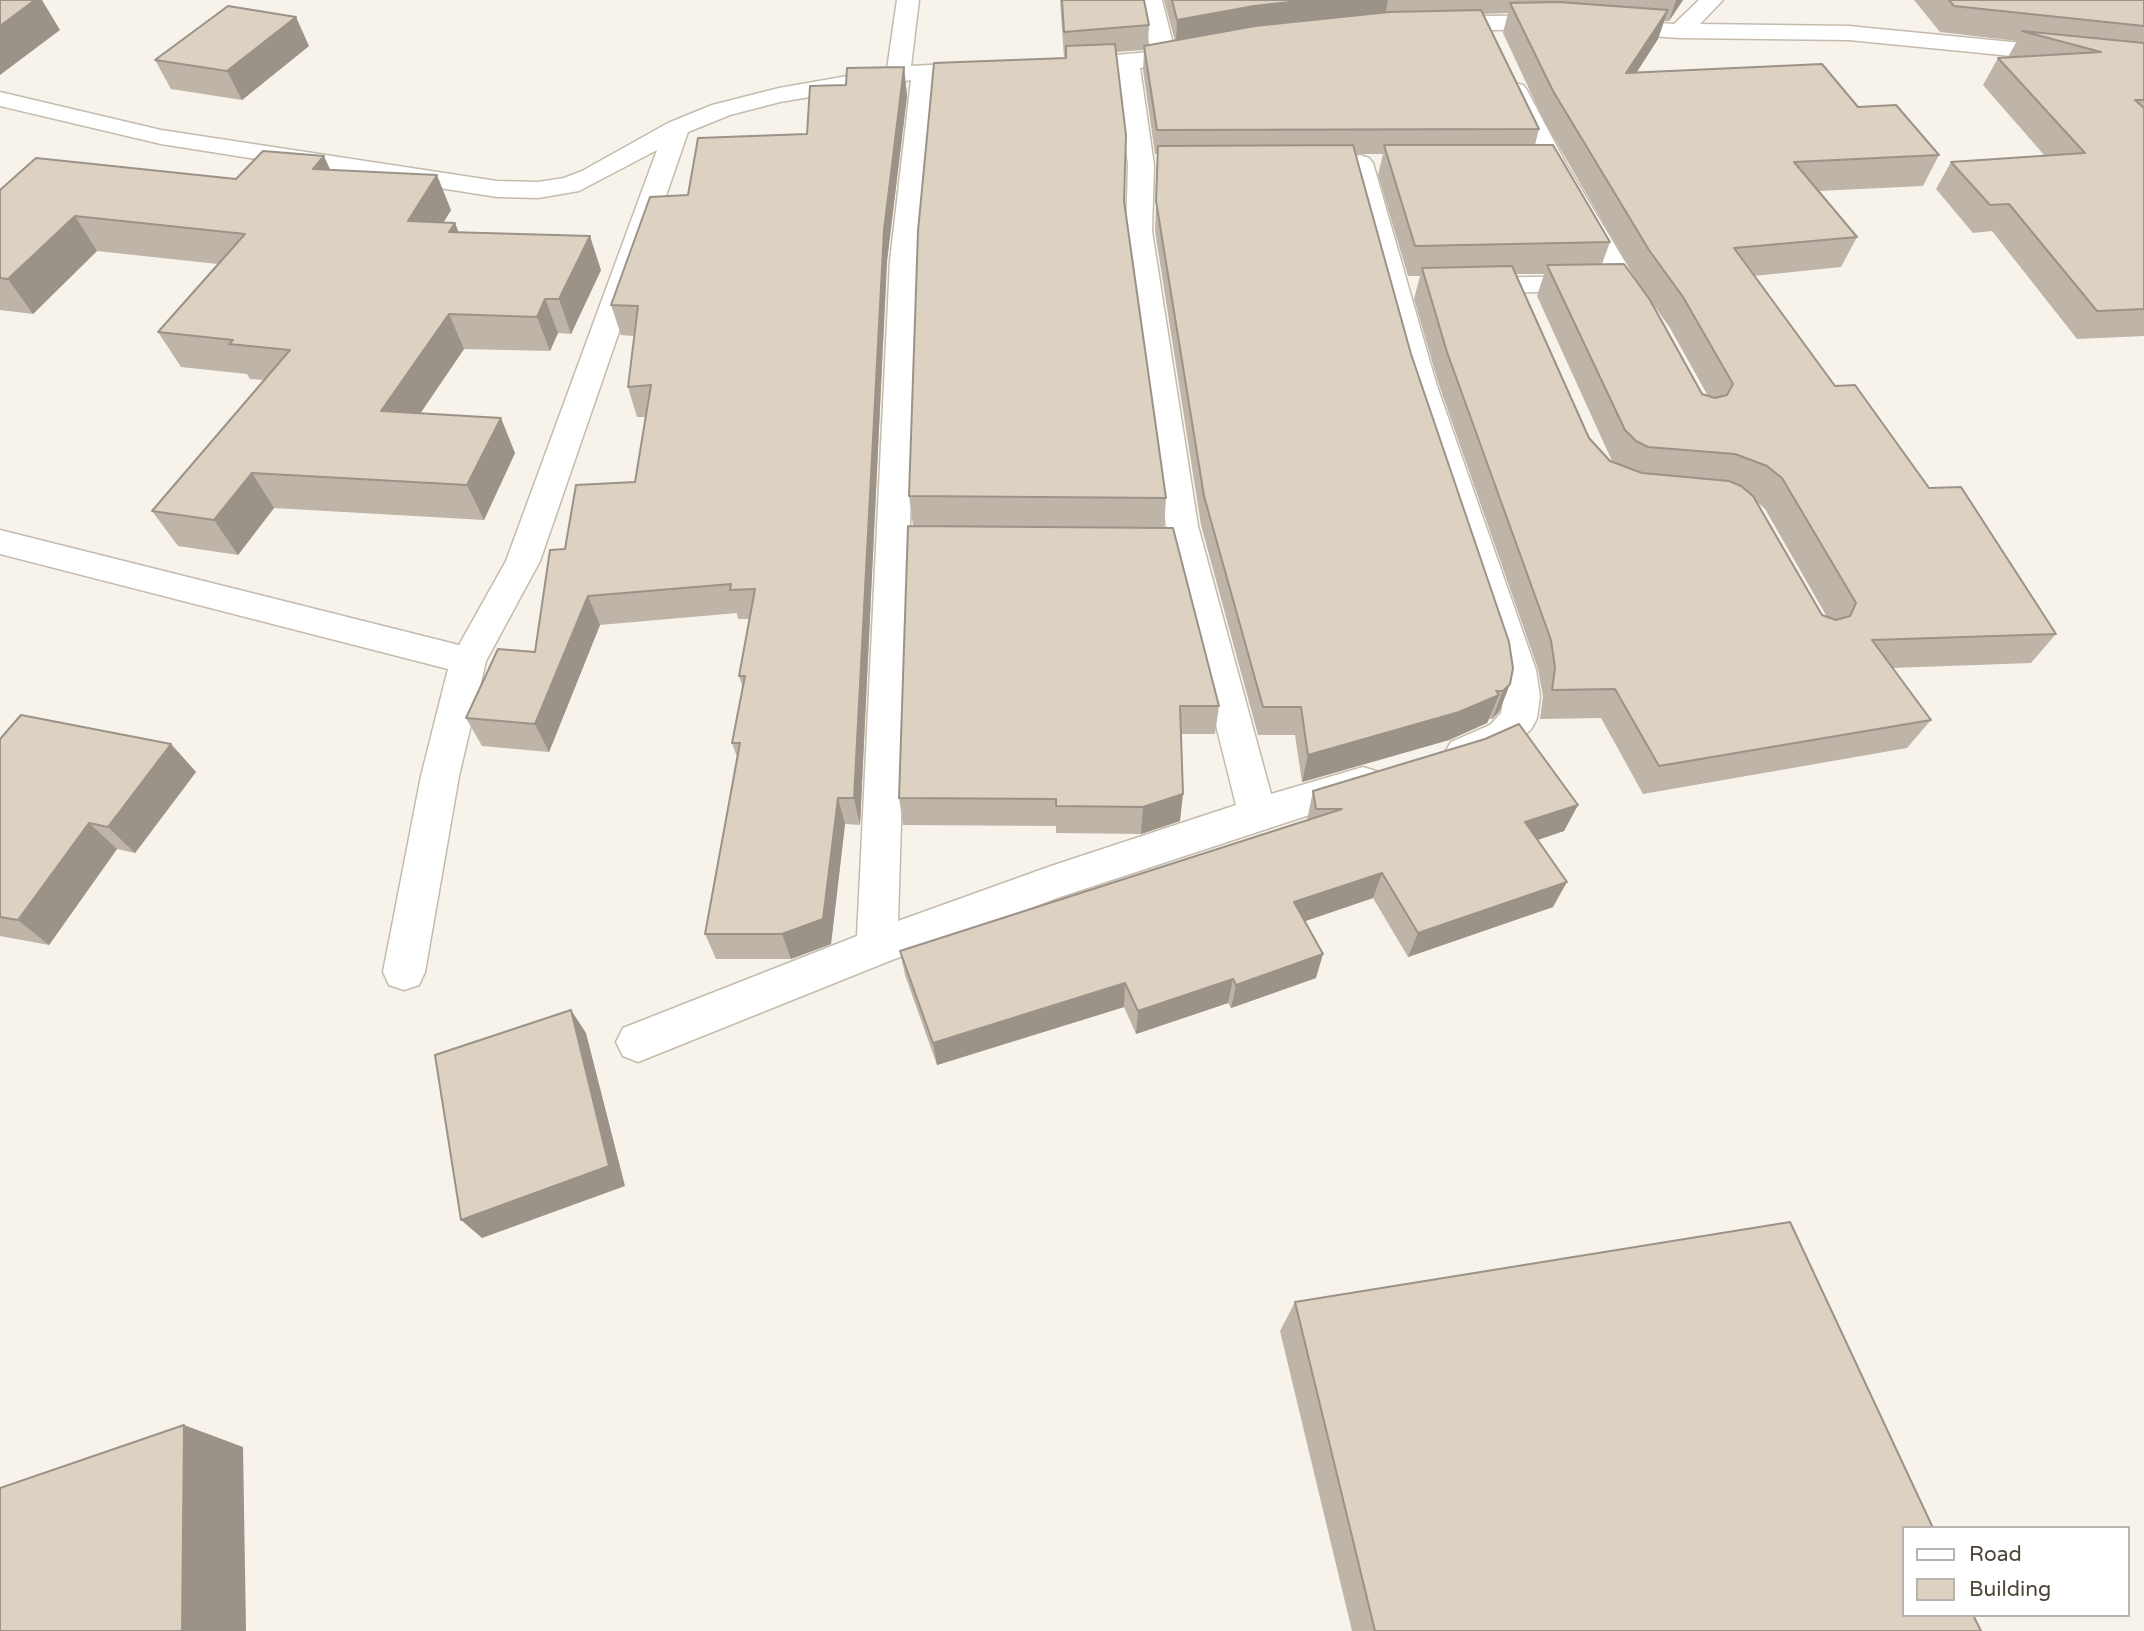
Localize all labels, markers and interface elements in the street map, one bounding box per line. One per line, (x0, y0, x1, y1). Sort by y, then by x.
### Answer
legend (1902, 1526, 2130, 1617)
text: Road (1969, 1542, 2022, 1567)
text: Building (1969, 1577, 2051, 1602)

